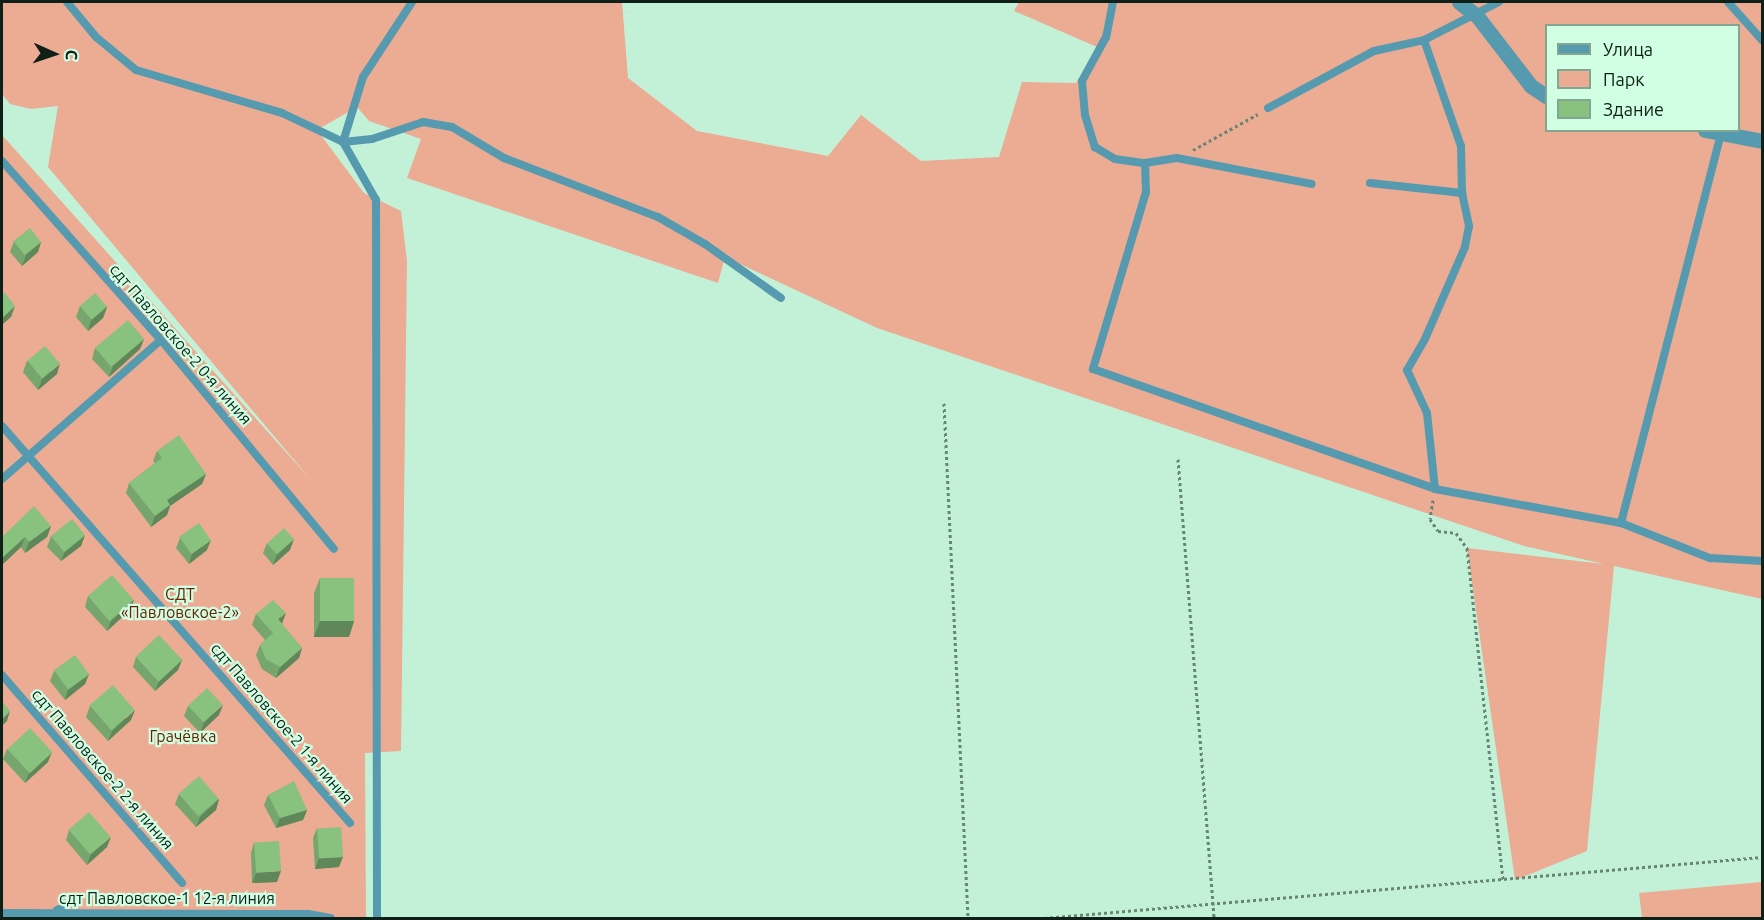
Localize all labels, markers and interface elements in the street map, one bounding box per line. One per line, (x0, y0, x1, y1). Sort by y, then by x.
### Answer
north arrow (24, 24, 84, 84)
legend (1545, 24, 1740, 132)
text: Улица (1603, 39, 1653, 59)
text: С (63, 49, 81, 61)
text: Парк (1603, 69, 1644, 89)
text: Здание (1603, 99, 1664, 119)
street label: сдт Павловское-2 0-я линия (106, 260, 256, 428)
park label: СДТ «Павловское-2» (121, 584, 239, 622)
street label: сдт Павловское-2 1-я линия (207, 639, 357, 807)
street label: сдт Павловское-2 2-я линия (28, 685, 178, 853)
park label: Грачёвка (150, 726, 216, 746)
street label: сдт Павловское-1 12-я линия (59, 888, 275, 908)

